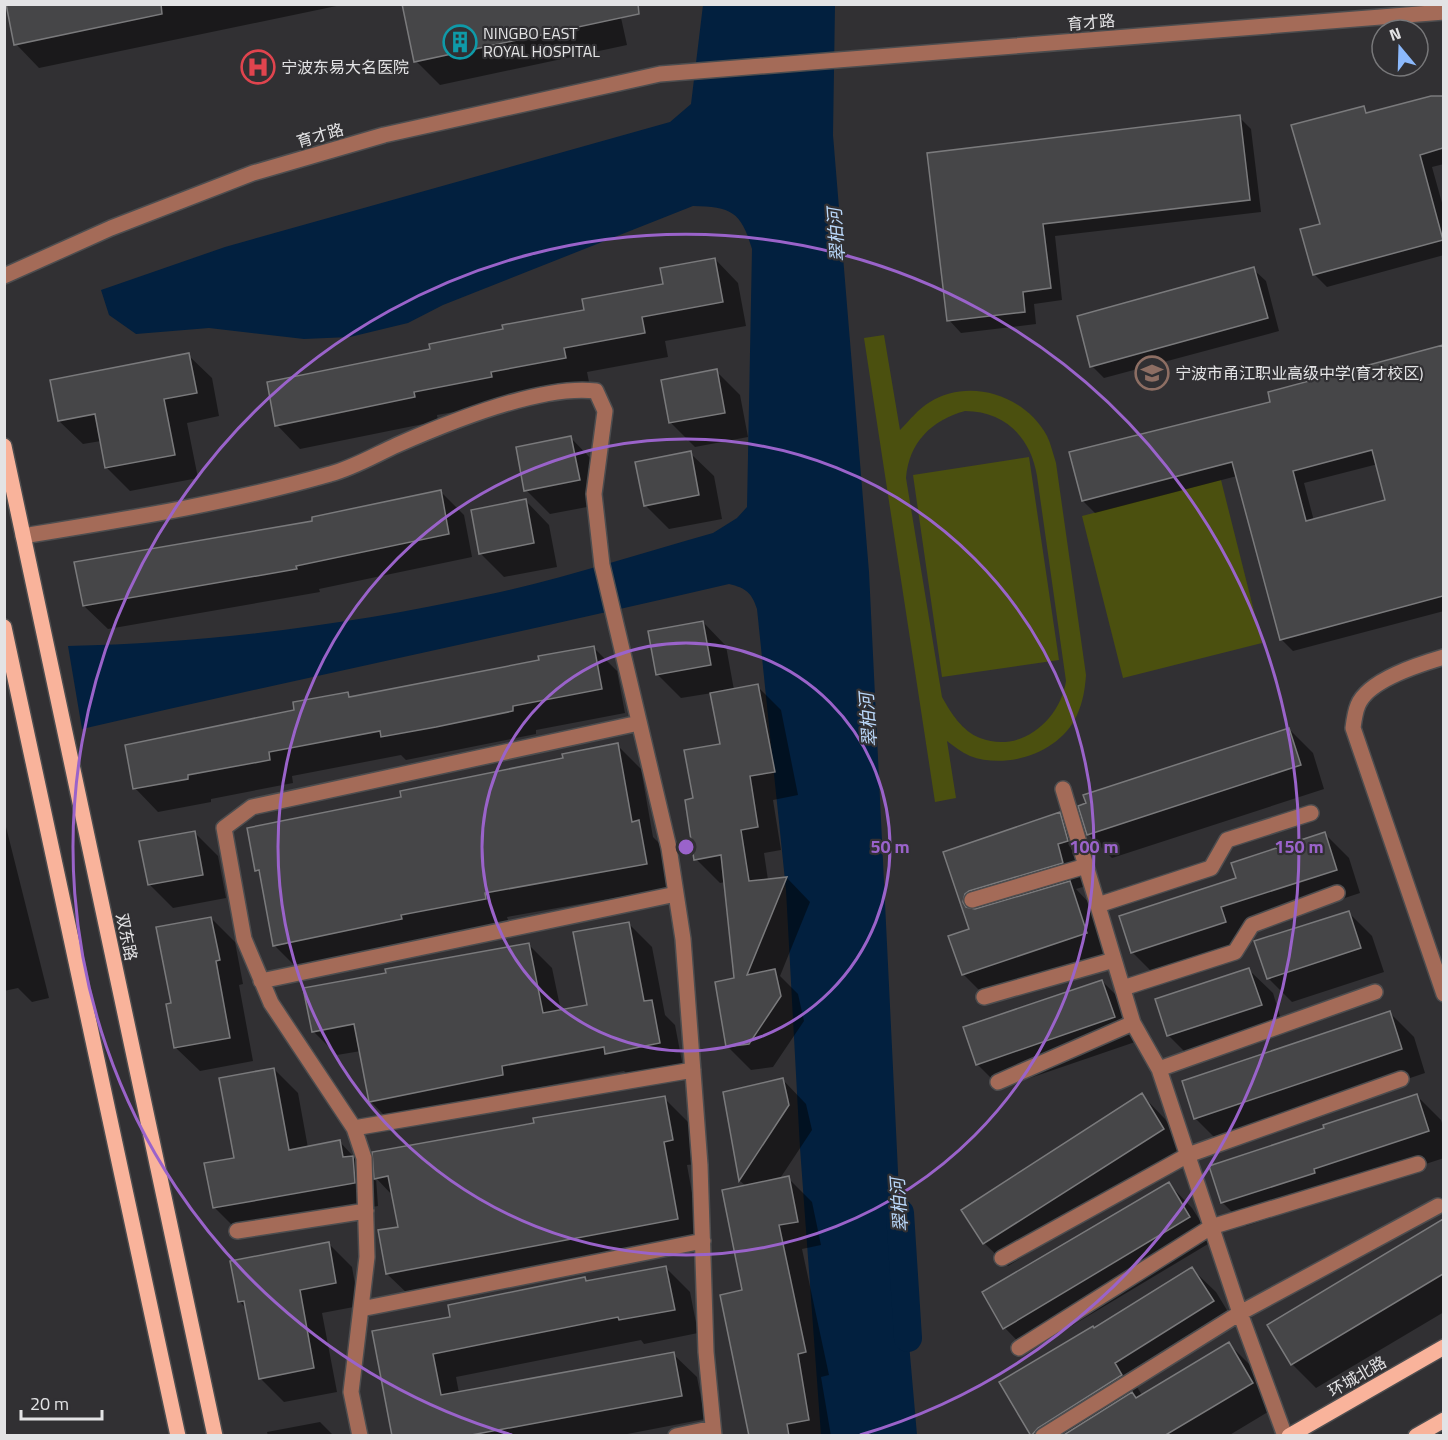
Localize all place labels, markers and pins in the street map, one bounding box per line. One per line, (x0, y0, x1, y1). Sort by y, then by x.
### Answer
place label: NINGBO EAST ROYAL HOSPITAL (483, 21, 600, 63)
building icon: NINGBO EAST ROYAL HOSPITAL (442, 24, 478, 60)
hospital icon: 宁波东易大名医院 (240, 49, 276, 85)
place label: 宁波东易大名医院 (281, 55, 409, 79)
school or university icon: 宁波市甬江职业高级中学(育才校区) (1134, 355, 1170, 391)
place label: 宁波市甬江职业高级中学(育才校区) (1175, 361, 1423, 385)
centre of rings (676, 837, 696, 857)

